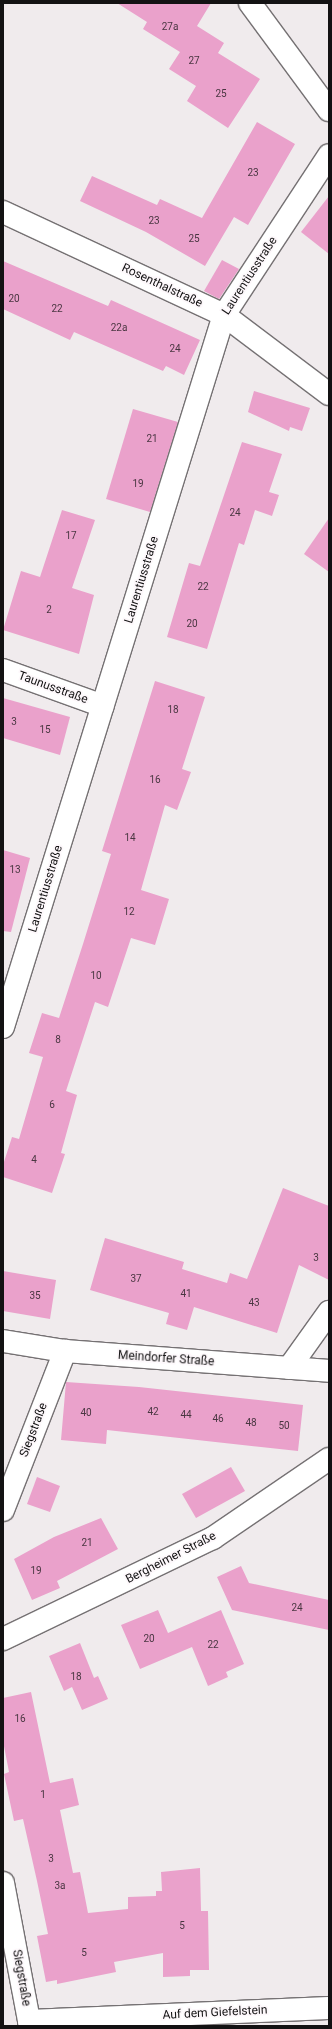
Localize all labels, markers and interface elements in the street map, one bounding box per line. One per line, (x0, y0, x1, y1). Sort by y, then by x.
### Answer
house number: 27a (162, 21, 178, 33)
house number: 27 (188, 55, 200, 67)
house number: 25 (215, 88, 227, 100)
house number: 23 (247, 167, 259, 179)
house number: 23 (148, 215, 160, 227)
house number: 25 (188, 233, 200, 245)
street label: Laurentiusstraße (219, 234, 281, 318)
street label: Rosenthalstraße (119, 261, 205, 311)
house number: 20 (8, 293, 20, 305)
house number: 22 (51, 303, 63, 315)
house number: 22a (111, 322, 127, 334)
house number: 24 (169, 343, 181, 355)
house number: 21 (146, 433, 158, 445)
house number: 19 (132, 478, 144, 490)
house number: 24 (229, 507, 241, 519)
house number: 17 (65, 530, 77, 542)
street label: Laurentiusstraße (122, 535, 162, 625)
house number: 22 (197, 581, 209, 593)
house number: 2 (46, 604, 52, 616)
house number: 20 (186, 618, 198, 630)
street label: Taunusstraße (16, 669, 90, 707)
house number: 18 (167, 704, 179, 716)
house number: 3 (11, 716, 17, 728)
house number: 15 (39, 724, 51, 736)
house number: 16 (149, 774, 161, 786)
house number: 14 (124, 832, 136, 844)
street label: Laurentiusstraße (26, 844, 66, 934)
house number: 13 (9, 864, 21, 876)
house number: 12 (123, 906, 135, 918)
house number: 10 (90, 970, 102, 982)
house number: 8 (55, 1034, 61, 1046)
house number: 6 (49, 1099, 55, 1111)
house number: 4 (31, 1154, 37, 1166)
house number: 3 (313, 1252, 319, 1264)
house number: 37 (130, 1273, 142, 1285)
house number: 41 (180, 1288, 192, 1300)
house number: 35 (29, 1290, 41, 1302)
house number: 43 (248, 1297, 260, 1309)
street label: Meindorfer Straße (117, 1348, 215, 1370)
street label: Siegstraße (17, 1401, 51, 1459)
house number: 42 (147, 1406, 159, 1418)
house number: 40 (80, 1407, 92, 1419)
house number: 44 (180, 1409, 192, 1421)
house number: 46 (212, 1413, 224, 1425)
house number: 48 (245, 1417, 257, 1429)
house number: 50 (278, 1420, 290, 1432)
street label: Bergheimer Straße (124, 1529, 218, 1587)
house number: 21 (81, 1537, 93, 1549)
house number: 19 (30, 1565, 42, 1577)
house number: 24 (291, 1602, 303, 1614)
house number: 20 (143, 1633, 155, 1645)
house number: 22 (207, 1639, 219, 1651)
house number: 18 (70, 1671, 82, 1683)
house number: 16 (14, 1713, 26, 1725)
house number: 1 (40, 1789, 46, 1801)
house number: 3 (48, 1853, 54, 1865)
house number: 3a (54, 1880, 66, 1892)
house number: 5 (179, 1920, 185, 1932)
house number: 5 (81, 1947, 87, 1959)
street label: Siegstraße (9, 1949, 33, 2007)
street label: Auf dem Giefelstein (162, 2003, 268, 2023)

